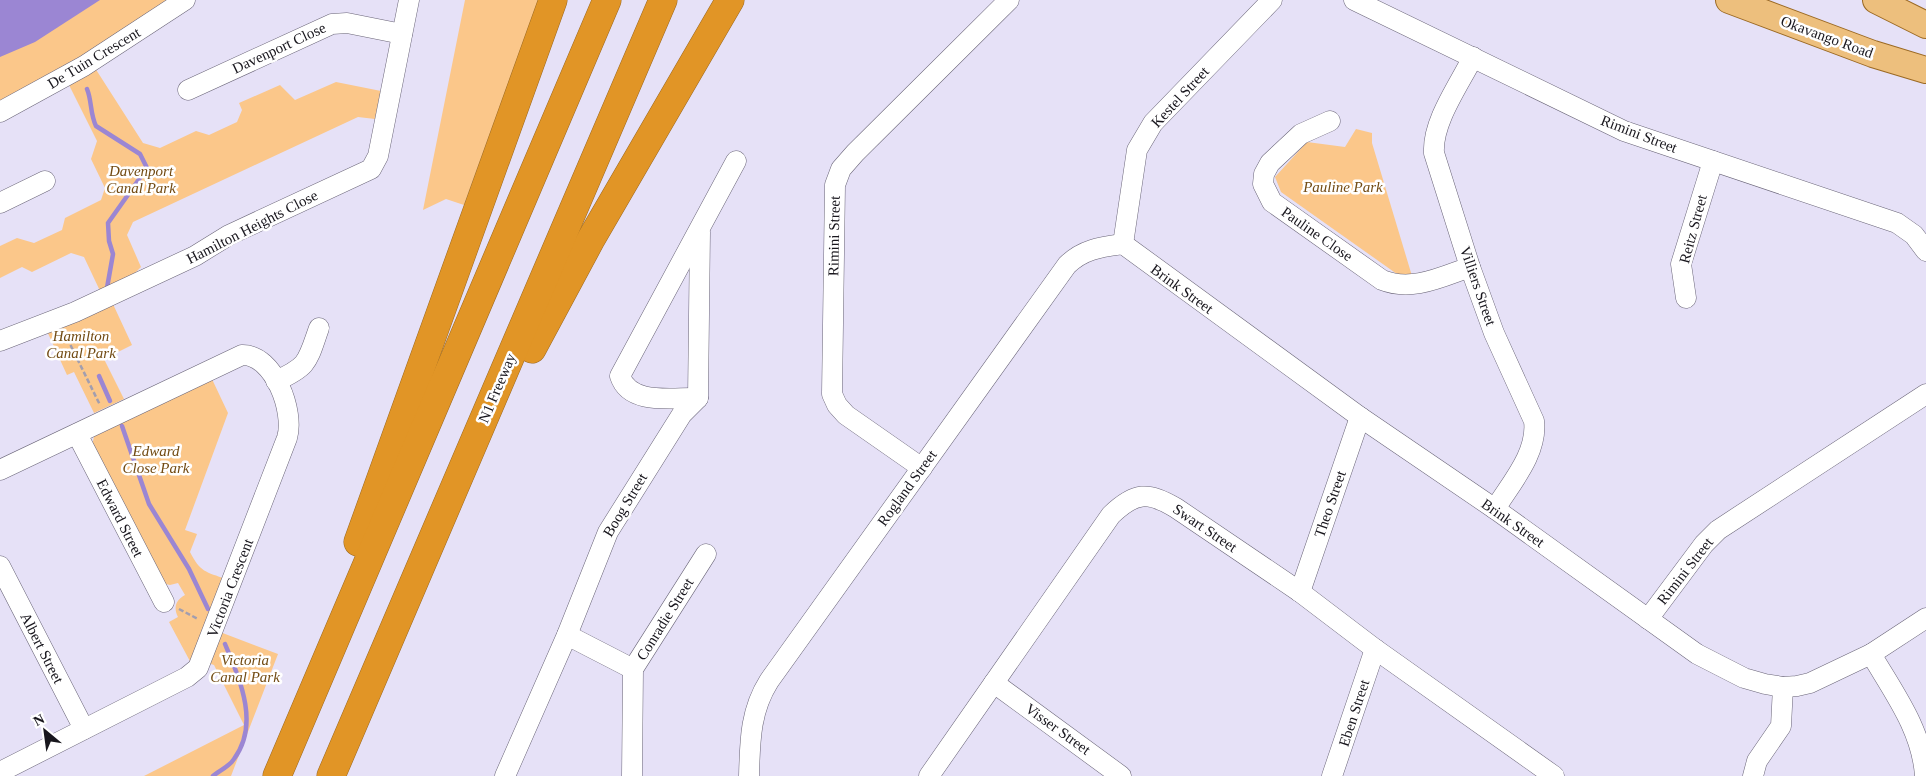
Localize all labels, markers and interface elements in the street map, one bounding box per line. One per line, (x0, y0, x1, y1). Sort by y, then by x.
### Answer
street label: Okavango Road (1779, 13, 1876, 61)
street label: Davenport Close (230, 19, 329, 77)
street label: De Tuin Crescent (45, 24, 144, 92)
street label: Kestel Street (1148, 63, 1213, 131)
street label: Rimini Street (1599, 112, 1680, 156)
park label: Davenport Canal Park (106, 163, 176, 196)
park label: Pauline Park (1302, 179, 1383, 195)
street label: Hamilton Heights Close (184, 187, 321, 267)
street label: Reitz Street (1676, 192, 1710, 265)
street label: Rimini Street (825, 195, 843, 276)
street label: Pauline Close (1278, 204, 1356, 265)
street label: Villiers Street (1457, 244, 1499, 329)
street label: Brink Street (1148, 261, 1217, 317)
park label: Hamilton Canal Park (46, 328, 116, 361)
street label: N1 Freeway (475, 350, 519, 425)
park label: Edward Close Park (122, 443, 190, 476)
street label: Rogland Street (874, 446, 940, 529)
street label: Theo Street (1311, 468, 1349, 539)
street label: Boog Street (600, 470, 651, 540)
street label: Edward Street (93, 476, 147, 560)
street label: Brink Street (1479, 496, 1548, 551)
street label: Swart Street (1170, 501, 1241, 556)
street label: Rimini Street (1654, 534, 1717, 608)
street label: Victoria Crescent (204, 536, 256, 640)
street label: Conradie Street (633, 574, 697, 663)
street label: Albert Street (17, 610, 67, 687)
park label: Victoria Canal Park (210, 652, 280, 685)
street label: Eben Street (1336, 677, 1373, 749)
street label: Visser Street (1022, 700, 1094, 758)
north arrow (20, 706, 70, 756)
text: N (31, 711, 47, 729)

